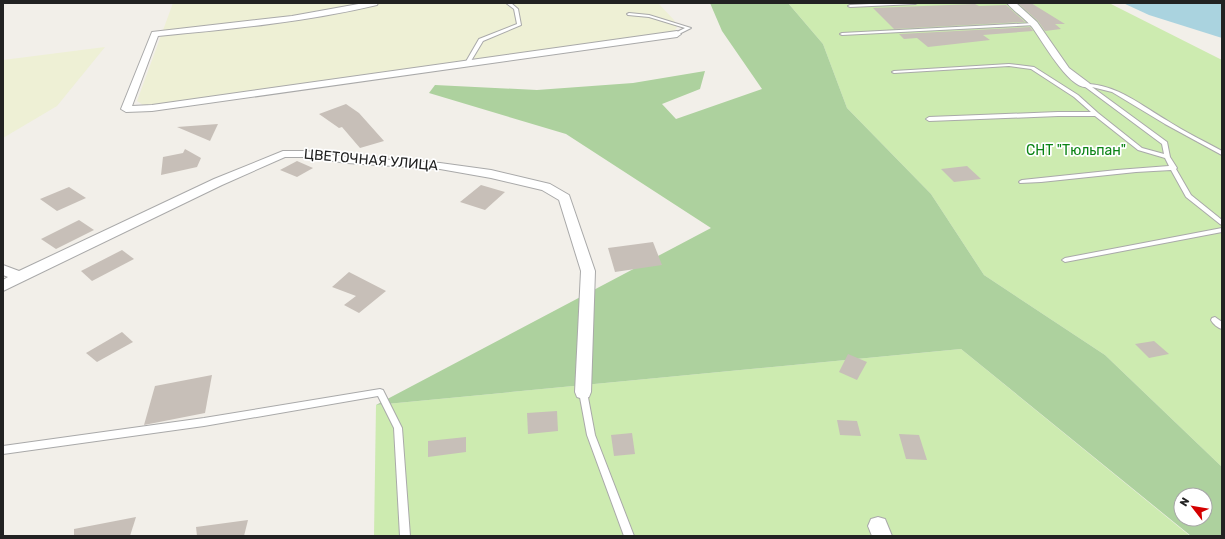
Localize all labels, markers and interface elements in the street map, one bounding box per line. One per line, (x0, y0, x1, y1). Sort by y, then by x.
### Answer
park label: СНТ "Тюльпан" (1026, 142, 1126, 159)
street label: ЦВЕТОЧНАЯ УЛИЦА (303, 146, 439, 174)
north arrow (1173, 487, 1213, 527)
text: N (1177, 495, 1193, 509)

